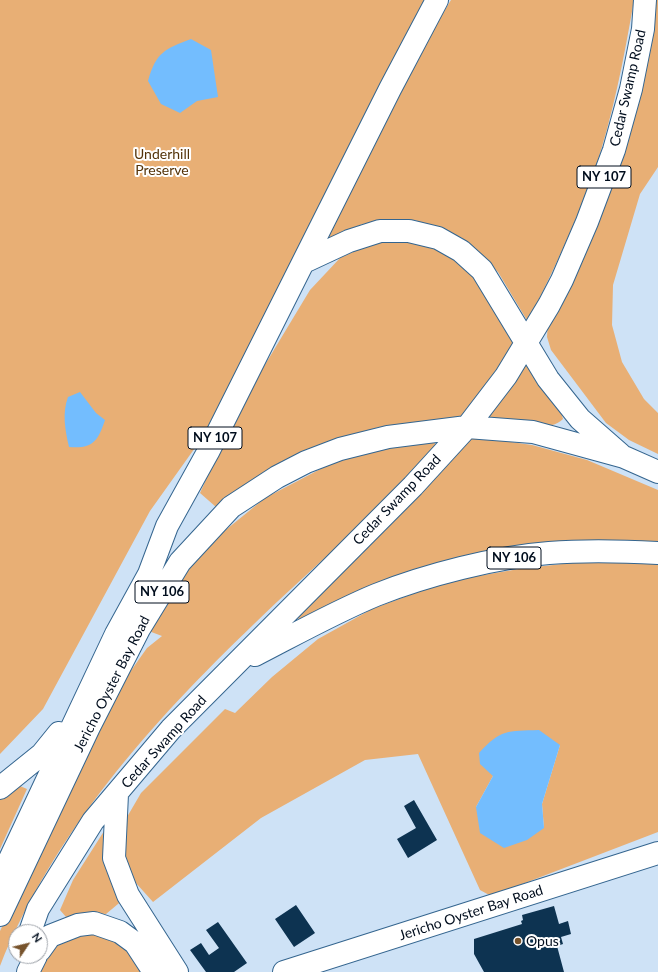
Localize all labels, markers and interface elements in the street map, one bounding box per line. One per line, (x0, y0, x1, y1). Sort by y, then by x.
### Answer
street label: Cedar Swamp Road (606, 28, 650, 148)
park label: Underhill Preserve (134, 146, 190, 178)
road number: NY 107 (577, 166, 631, 188)
road number: NY 107 (188, 427, 242, 449)
street label: Cedar Swamp Road (350, 451, 444, 549)
road number: NY 106 (487, 547, 541, 569)
road number: NY 106 (135, 581, 189, 603)
street label: Jericho Oyster Bay Road (70, 613, 154, 755)
street label: Cedar Swamp Road (118, 692, 210, 792)
street label: Jericho Oyster Bay Road (397, 882, 545, 944)
north arrow (8, 924, 48, 964)
text: N (30, 930, 45, 945)
place label: Opus (526, 933, 559, 949)
marker: Opus (513, 936, 523, 946)

